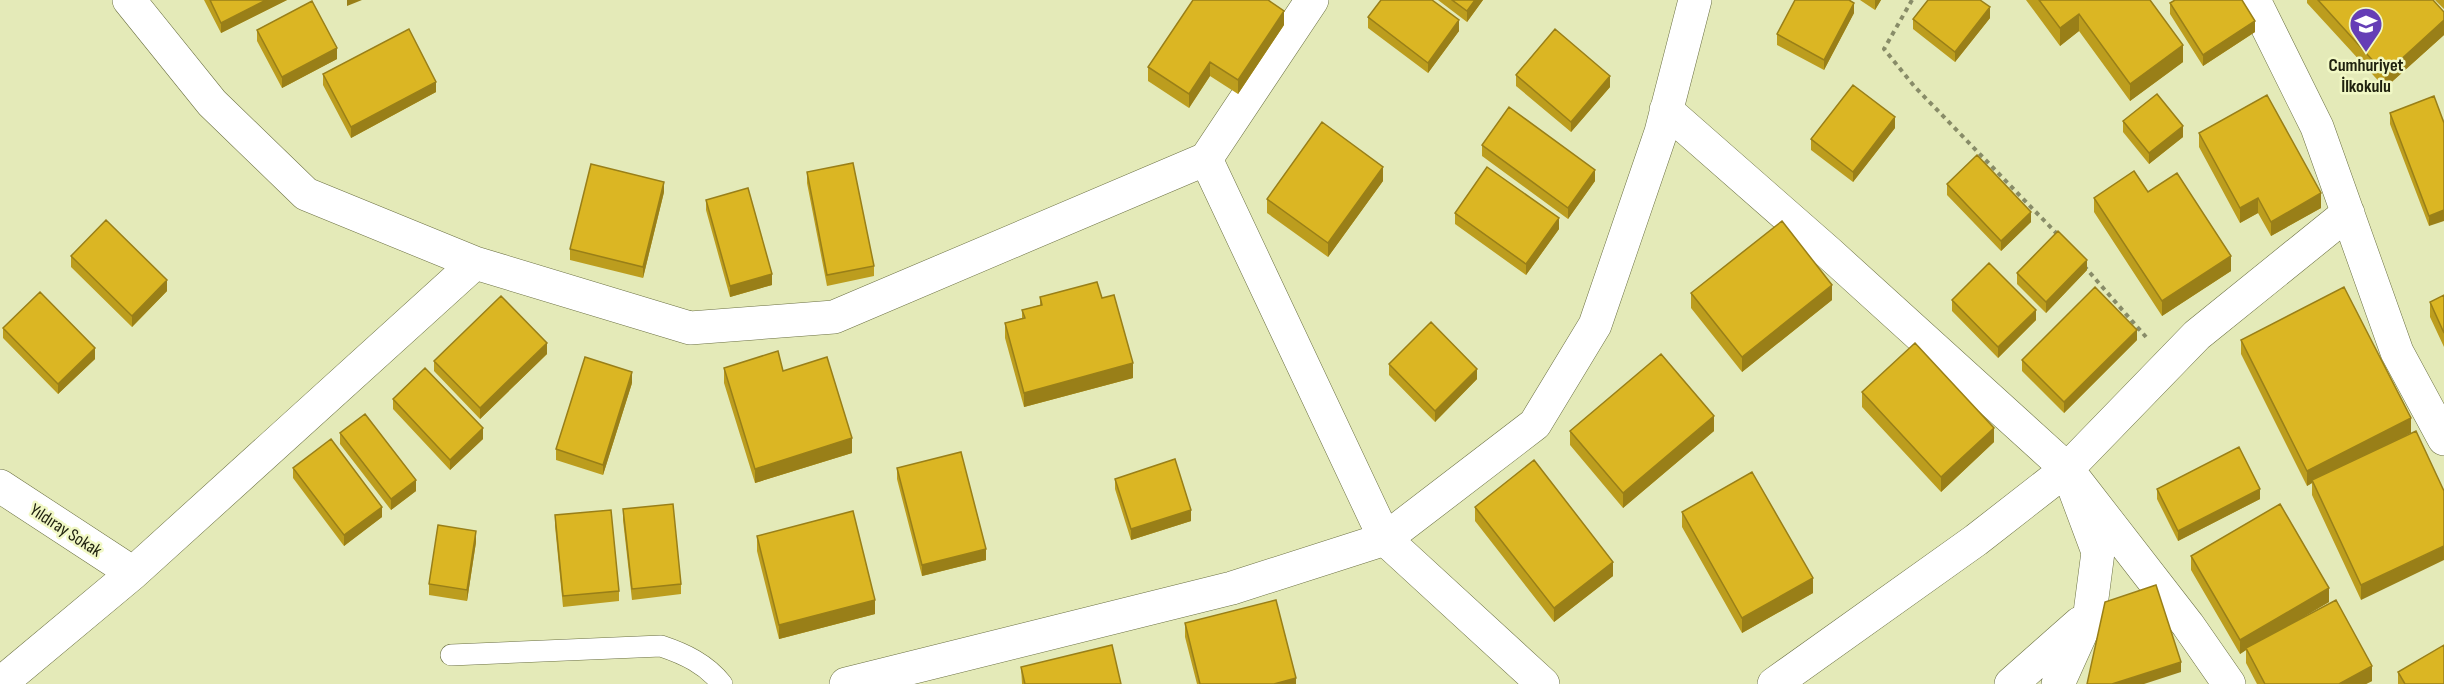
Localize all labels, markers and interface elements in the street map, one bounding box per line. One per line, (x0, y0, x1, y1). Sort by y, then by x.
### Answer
school or university icon: Cumhuriyet İlkokulu (2348, 6, 2384, 53)
place label: Cumhuriyet İlkokulu (2329, 55, 2404, 97)
street label: Yıldıray Sokak (26, 499, 106, 562)

